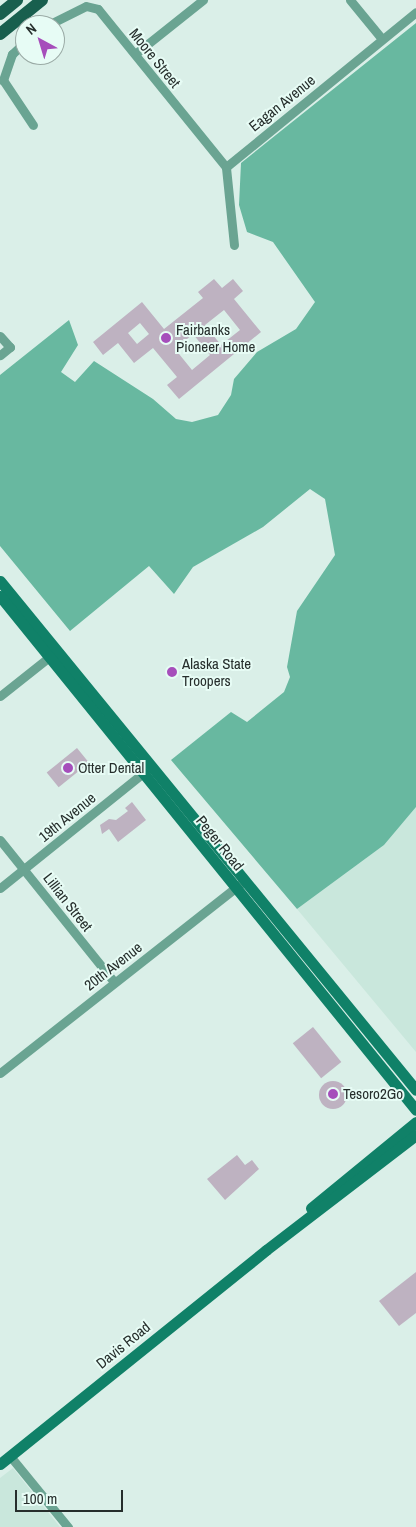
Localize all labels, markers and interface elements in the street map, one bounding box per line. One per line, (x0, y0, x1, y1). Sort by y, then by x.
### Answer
north arrow (15, 15, 65, 65)
text: N (22, 20, 40, 39)
street label: Moore Street (126, 25, 184, 91)
street label: Eagan Avenue (245, 71, 319, 135)
place label: Fairbanks Pioneer Home (176, 320, 255, 355)
marker: Fairbanks Pioneer Home (160, 332, 172, 344)
place label: Alaska State Troopers (182, 654, 251, 689)
marker: Alaska State Troopers (166, 666, 178, 678)
place label: Otter Dental (78, 759, 144, 777)
marker: Otter Dental (62, 762, 74, 774)
street label: 19th Avenue (35, 788, 99, 846)
street label: Peger Road (192, 812, 248, 874)
street label: Lillian Street (40, 869, 96, 935)
street label: 20th Avenue (80, 938, 146, 994)
place label: Tesoro2Go (343, 1085, 403, 1103)
marker: Tesoro2Go (327, 1088, 339, 1100)
street label: Davis Road (92, 1318, 154, 1372)
scale bar (18, 1480, 125, 1512)
text: 100 m (23, 1488, 57, 1509)

